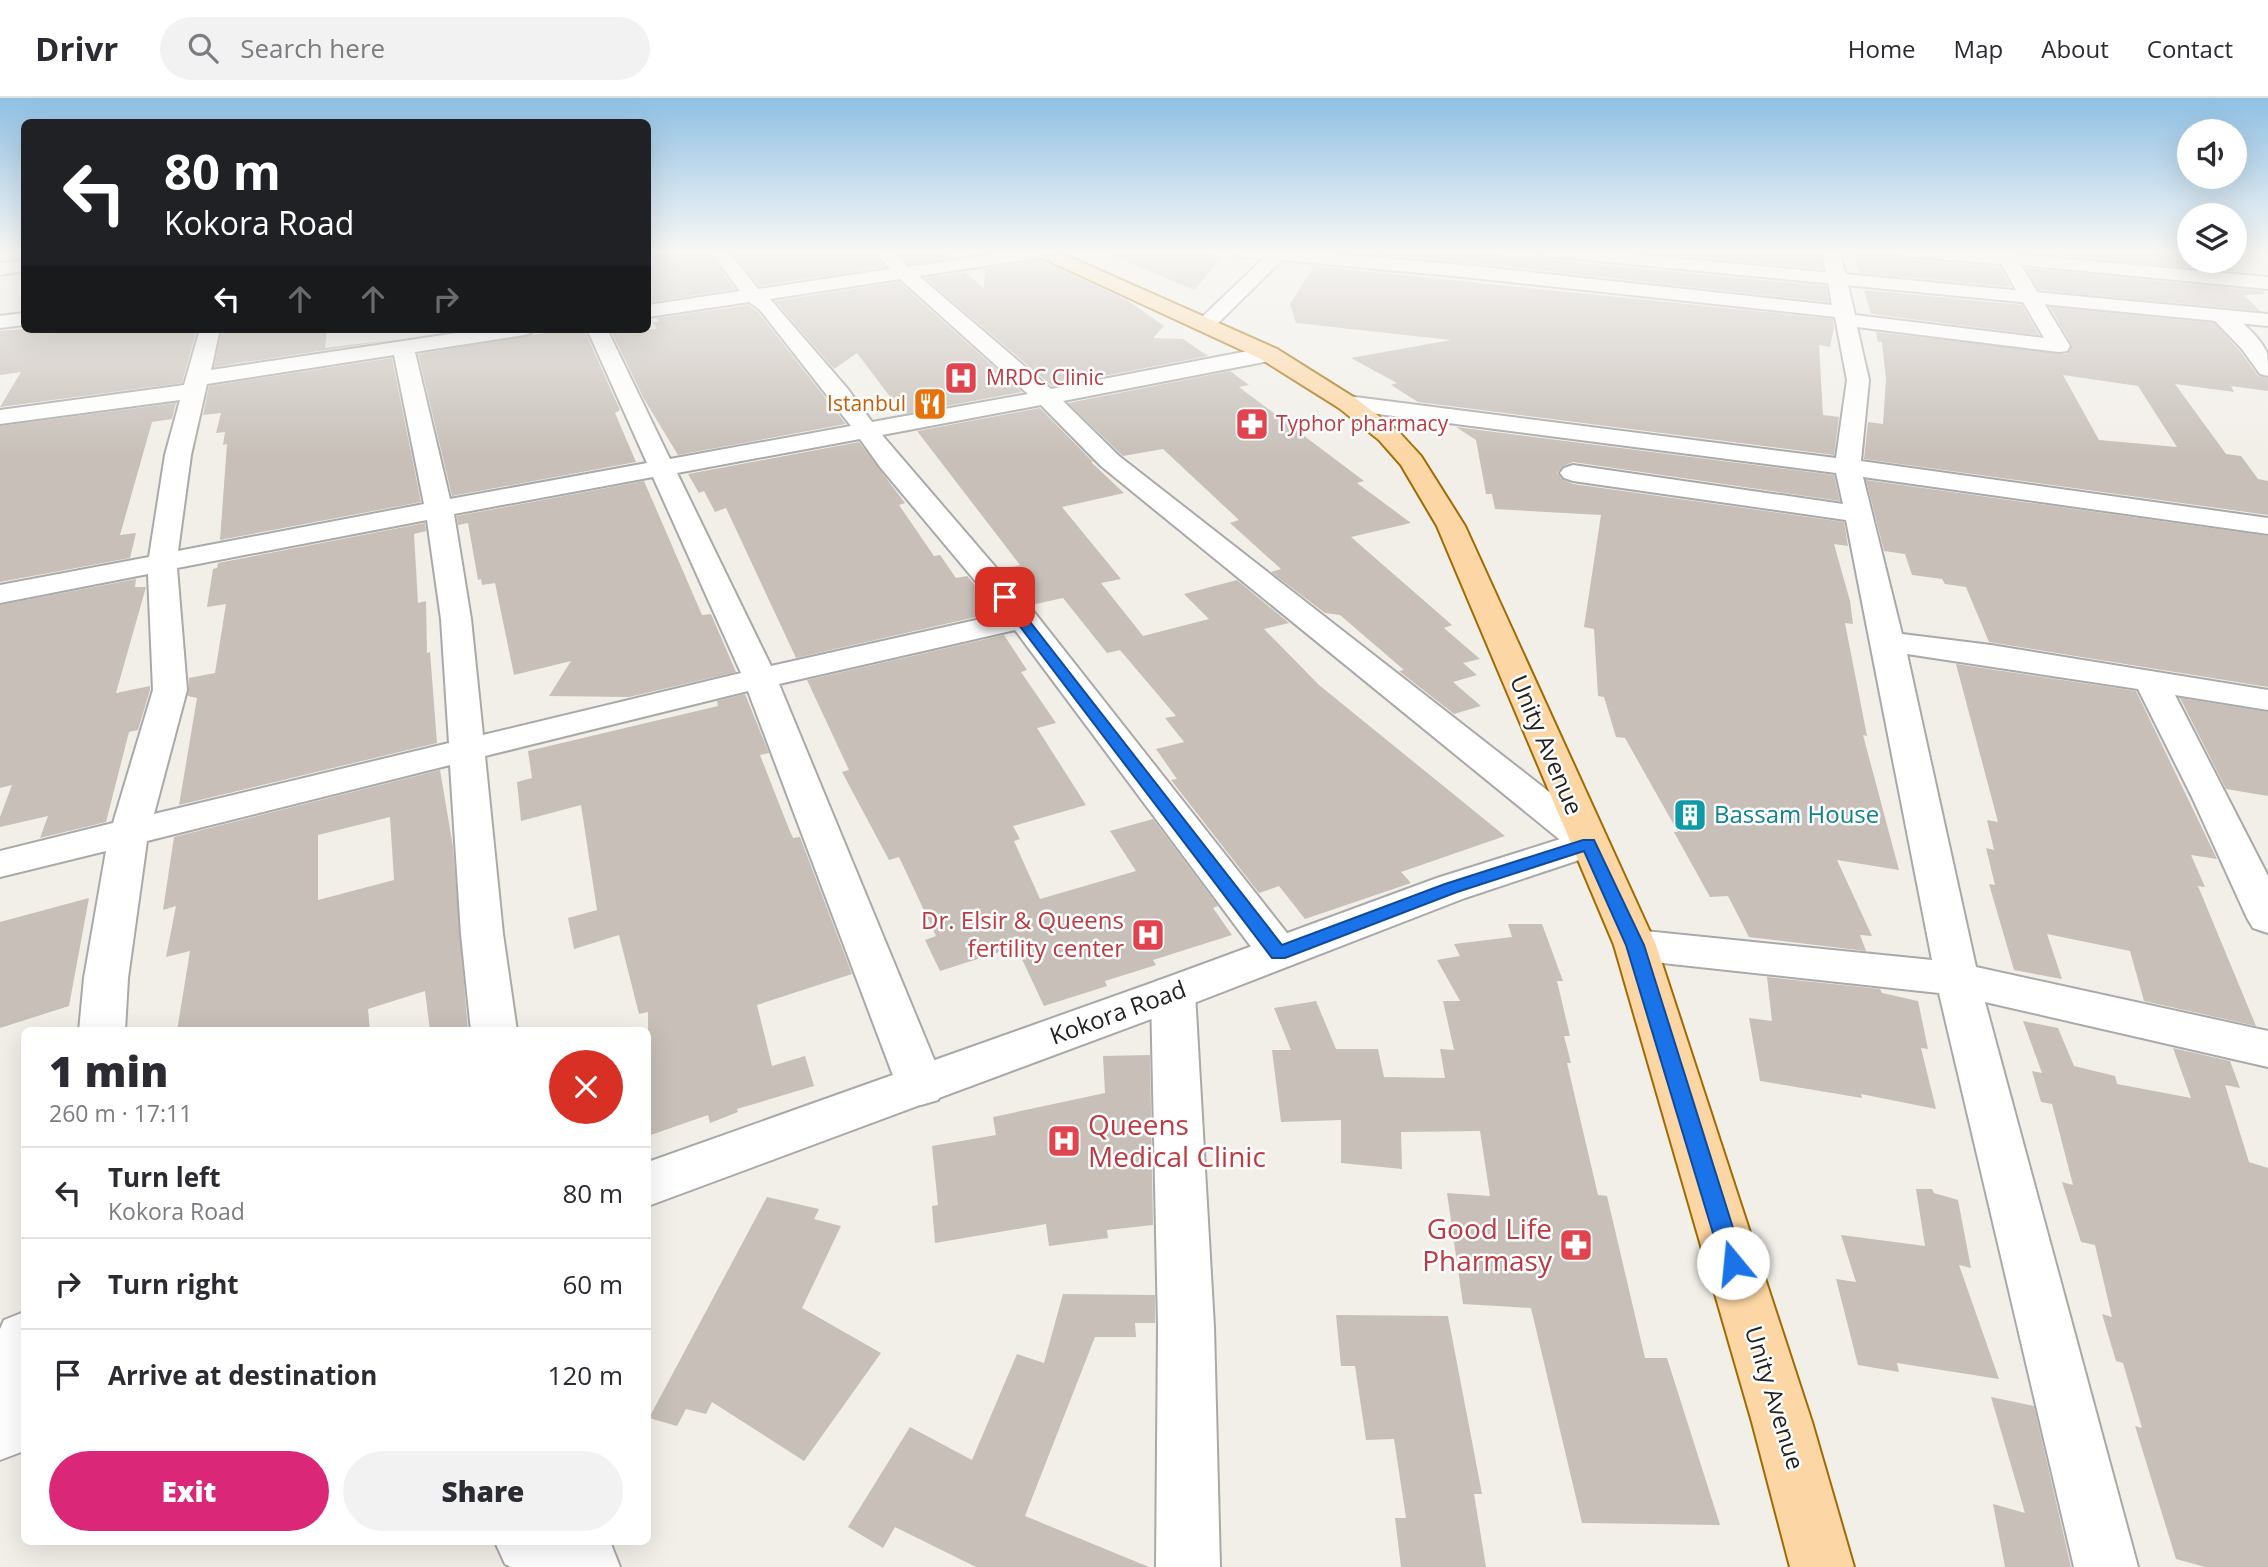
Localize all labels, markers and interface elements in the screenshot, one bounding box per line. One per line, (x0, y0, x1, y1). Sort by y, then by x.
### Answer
search box (160, 17, 650, 80)
text: Drivr (35, 26, 118, 71)
icon: search (184, 29, 222, 67)
text: Search here (240, 30, 385, 66)
text: Home (1848, 32, 1916, 65)
text: Map (1954, 32, 2003, 65)
text: About (2041, 32, 2109, 65)
text: Contact (2147, 32, 2233, 65)
map controls (2177, 119, 2247, 273)
button: sound (2177, 119, 2247, 189)
text: 80 m (164, 138, 281, 204)
icon: left (49, 147, 140, 238)
text: Kokora Road (164, 201, 354, 244)
button: layers (2177, 203, 2247, 273)
icon: left (208, 280, 246, 318)
icon: ahead (281, 280, 319, 318)
icon: ahead (354, 280, 392, 318)
icon: right (427, 280, 465, 318)
hospital icon: MRDC Clinic (942, 359, 980, 397)
place label: MRDC Clinic (986, 363, 1104, 391)
restaurant icon: Istanbul (911, 385, 949, 423)
place label: Istanbul (827, 389, 906, 417)
pharmacy icon: Typhor pharmacy (1233, 405, 1271, 443)
place label: Typhor pharmacy (1276, 409, 1449, 437)
pin (975, 567, 1035, 627)
icon: arrive (986, 578, 1024, 616)
street label: Unity Avenue (1503, 670, 1592, 819)
building icon: Bassam House (1671, 796, 1709, 834)
place label: Bassam House (1714, 797, 1879, 830)
place label: Dr. Elsir & Queens fertility center (921, 903, 1124, 964)
hospital icon: Dr. Elsir & Queens fertility center (1129, 916, 1167, 954)
street label: Kokora Road (1045, 972, 1190, 1052)
text: 1 min (49, 1042, 168, 1099)
button: close (549, 1050, 623, 1124)
text: 260 m · 17:11 (49, 1097, 192, 1129)
place label: Queens Medical Clinic (1088, 1105, 1266, 1175)
hospital icon: Queens Medical Clinic (1045, 1122, 1083, 1160)
text: Turn left (108, 1159, 220, 1195)
icon: left (49, 1174, 87, 1212)
text: 80 m (562, 1175, 623, 1211)
text: Kokora Road (108, 1195, 245, 1227)
place label: Good Life Pharmasy (1422, 1209, 1553, 1279)
pharmacy icon: Good Life Pharmasy (1557, 1226, 1595, 1264)
position arrow (1696, 1226, 1770, 1300)
icon: right (49, 1265, 87, 1303)
text: Turn right (108, 1266, 239, 1302)
text: 60 m (562, 1266, 623, 1302)
street label: Unity Avenue (1738, 1322, 1813, 1473)
icon: arrive (49, 1356, 87, 1394)
text: Arrive at destination (108, 1357, 377, 1393)
text: 120 m (548, 1357, 623, 1393)
button: Exit (49, 1451, 329, 1531)
button: Share (343, 1451, 623, 1531)

